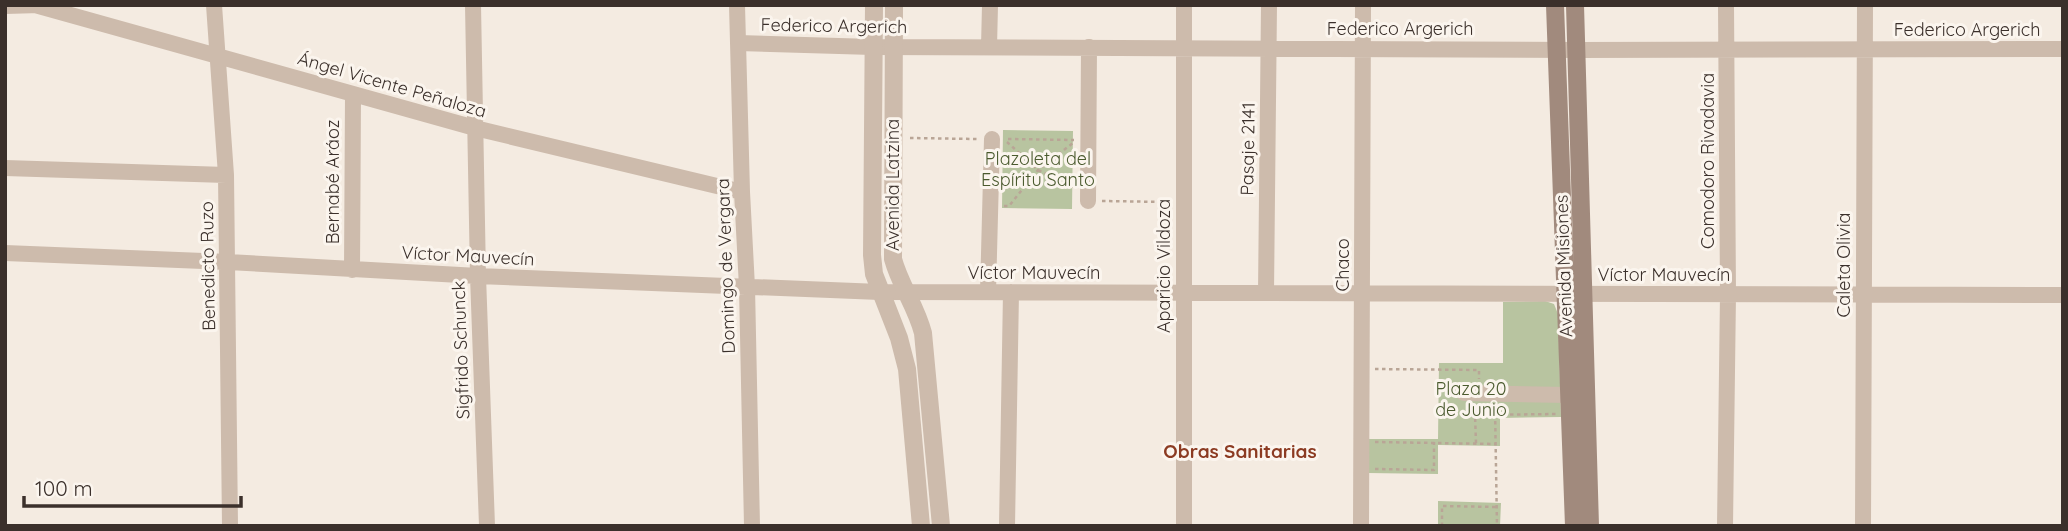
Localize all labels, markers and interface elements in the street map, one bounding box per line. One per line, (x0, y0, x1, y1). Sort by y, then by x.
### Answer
street label: Federico Argerich (760, 13, 908, 38)
street label: Federico Argerich (1327, 17, 1473, 40)
street label: Federico Argerich (1894, 18, 2040, 41)
street label: Ángel Vicente Peñaloza (295, 47, 489, 122)
street label: Comodoro Rivadavia (1696, 73, 1719, 249)
street label: Pasaje 2141 (1235, 102, 1260, 196)
street label: Avenida Latzina (881, 119, 904, 251)
street label: Bernabé Aráoz (321, 120, 344, 244)
park label: Plazoleta del Espíritu Santo (981, 147, 1095, 191)
street label: Domingo de Vergara (711, 178, 740, 354)
street label: Avenida Misiones (1550, 194, 1577, 338)
street label: Aparicio Vildoza (1152, 199, 1175, 333)
street label: Benedicto Ruzo (195, 201, 220, 331)
street label: Caleta Olivia (1832, 213, 1855, 317)
street label: Chaco (1331, 238, 1354, 292)
street label: Víctor Mauvecín (401, 241, 535, 270)
street label: Víctor Mauvecín (968, 261, 1100, 284)
street label: Víctor Mauvecín (1598, 263, 1730, 286)
street label: Sigfrido Schunck (447, 280, 474, 420)
park label: Plaza 20 de Junio (1435, 377, 1507, 421)
district label: Obras Sanitarias (1163, 439, 1317, 463)
scale bar (24, 464, 242, 508)
text: 100 m (35, 475, 93, 501)

